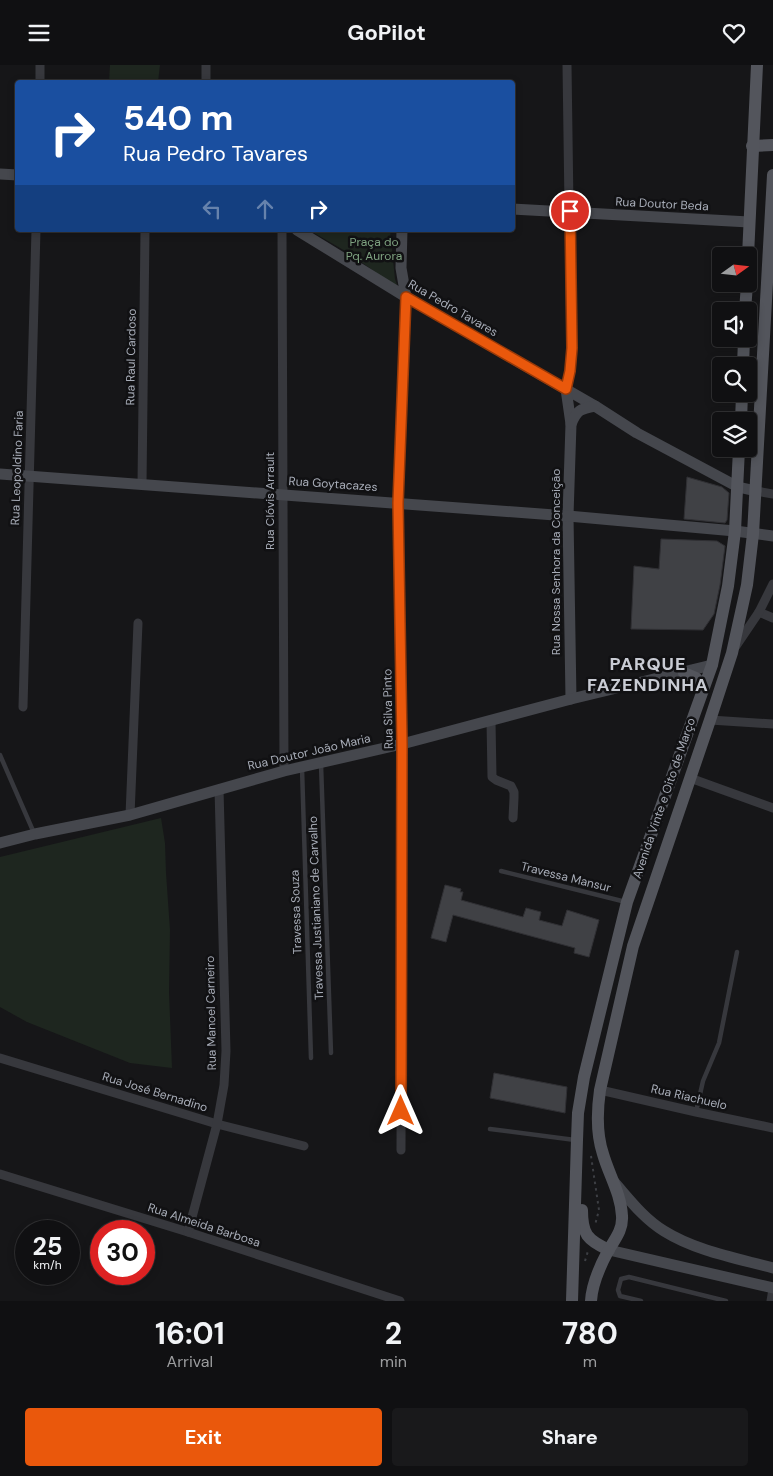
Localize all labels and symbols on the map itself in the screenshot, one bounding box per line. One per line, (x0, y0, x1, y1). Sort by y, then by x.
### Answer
pin (549, 190, 591, 232)
street label: Rua Doutor Beda (615, 194, 709, 214)
park label: Praça do Pq. Aurora (346, 234, 402, 264)
north arrow (712, 247, 758, 293)
street label: Rua Pedro Tavares (405, 276, 501, 340)
street label: Rua Raul Cardoso (122, 308, 140, 406)
street label: Rua Leopoldino Faria (7, 410, 27, 526)
street label: Rua Clóvis Arrault (262, 452, 278, 550)
street label: Rua Nossa Senhora da Conceição (548, 469, 564, 655)
street label: Rua Goytacazes (288, 473, 378, 495)
district label: PARQUE FAZENDINHA (587, 652, 709, 697)
street label: Rua Silva Pinto (379, 669, 397, 749)
street label: Avenida Vinte e Oito de Março (629, 716, 699, 880)
street label: Rua Doutor João Maria (246, 730, 372, 774)
street label: Travessa Justianiano de Carvalho (305, 816, 327, 1000)
street label: Travessa Mansur (519, 858, 613, 896)
street label: Travessa Souza (287, 870, 305, 954)
street label: Rua Manoel Carneiro (202, 956, 220, 1070)
street label: Rua José Bernadino (100, 1068, 210, 1116)
street label: Rua Riachuelo (649, 1080, 729, 1114)
position arrow (374, 1084, 426, 1136)
street label: Rua Almeida Barbosa (146, 1199, 262, 1251)
speed limit sign: 30 (90, 1220, 155, 1285)

